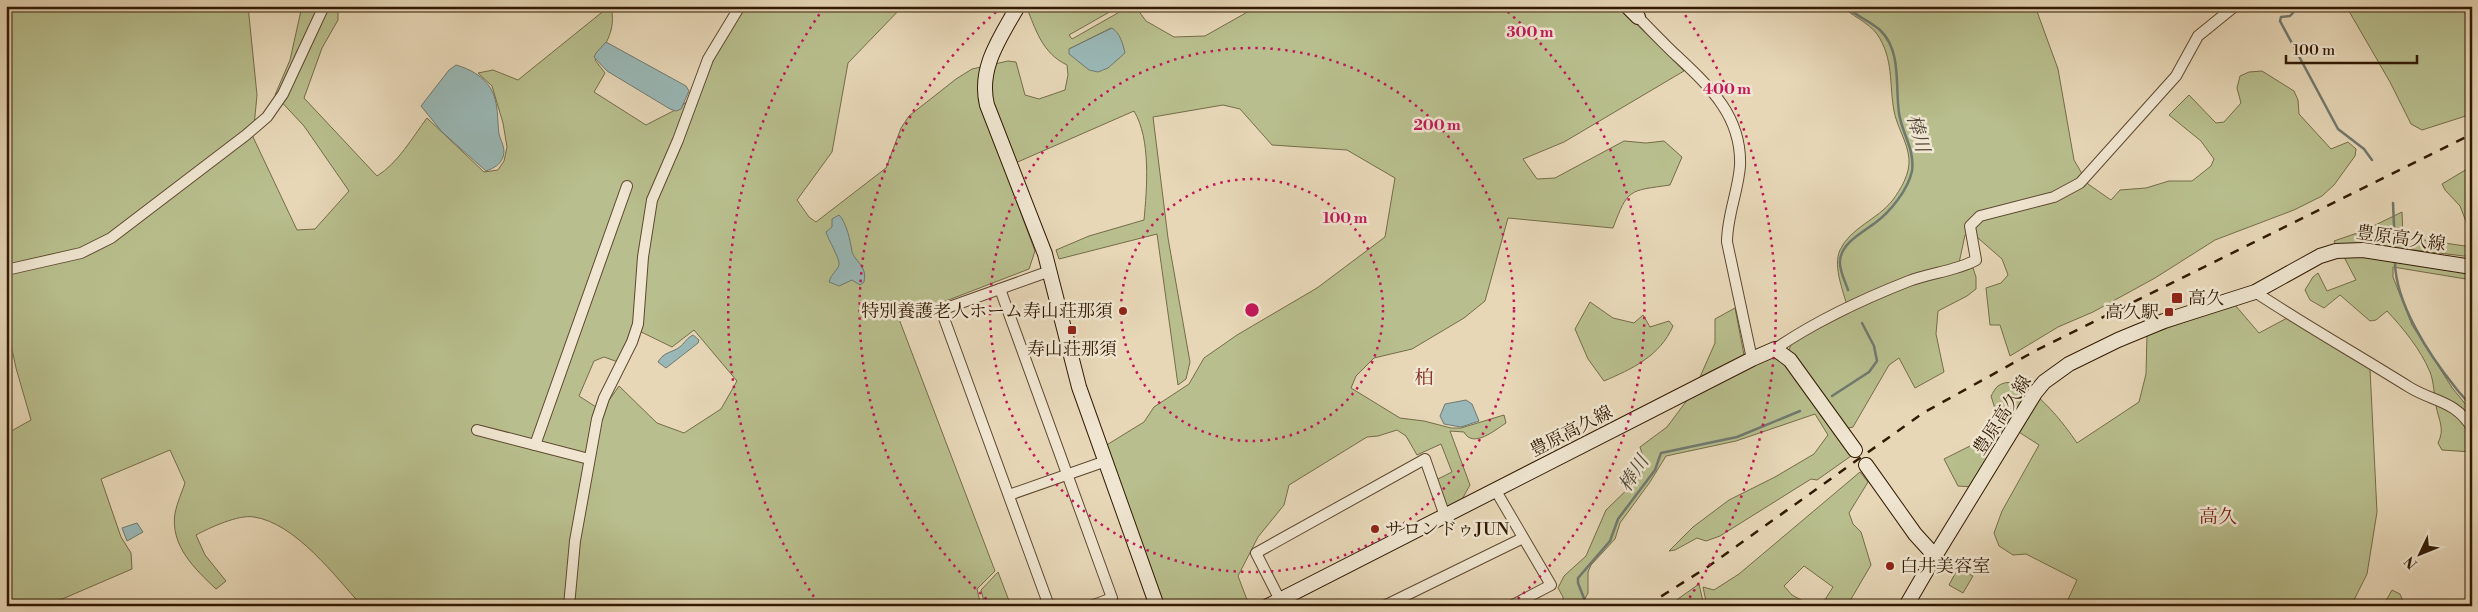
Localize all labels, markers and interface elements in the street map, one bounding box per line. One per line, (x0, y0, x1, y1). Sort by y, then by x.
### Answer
text: 300 m (1507, 23, 1554, 42)
scale bar (2286, 32, 2417, 64)
text: 100 m (2293, 41, 2335, 60)
text: 400 m (1703, 80, 1751, 99)
water label: 棒川 (1902, 112, 1935, 157)
text: 200 m (1413, 116, 1461, 135)
text: 100 m (1323, 209, 1368, 228)
street label: 豊原高久線 (2355, 221, 2447, 256)
place label: 高久 (2188, 287, 2224, 310)
marker: 高久 (2170, 291, 2184, 305)
place label: 特別養護老人ホーム寿山荘那須 (861, 300, 1113, 323)
centre of rings (1243, 301, 1261, 319)
place label: 高久駅 (2105, 301, 2159, 324)
marker: 特別養護老人ホーム寿山荘那須 (1117, 305, 1129, 317)
marker: 高久駅 (2163, 306, 2175, 318)
marker: 寿山荘那須 (1066, 324, 1078, 336)
place label: 寿山荘那須 (1027, 338, 1117, 361)
district label: 柏 (1414, 366, 1434, 390)
street label: 豊原高久線 (1968, 371, 2037, 459)
street label: 豊原高久線 (1526, 401, 1617, 462)
water label: 棒川 (1613, 449, 1655, 496)
district label: 高久 (2199, 505, 2237, 529)
place label: サロンドゥJUN (1385, 518, 1510, 541)
marker: サロンドゥJUN (1369, 523, 1381, 535)
north arrow (2396, 530, 2446, 580)
text: N (2401, 552, 2422, 572)
place label: 白井美容室 (1900, 555, 1990, 578)
marker: 白井美容室 (1884, 560, 1896, 572)

